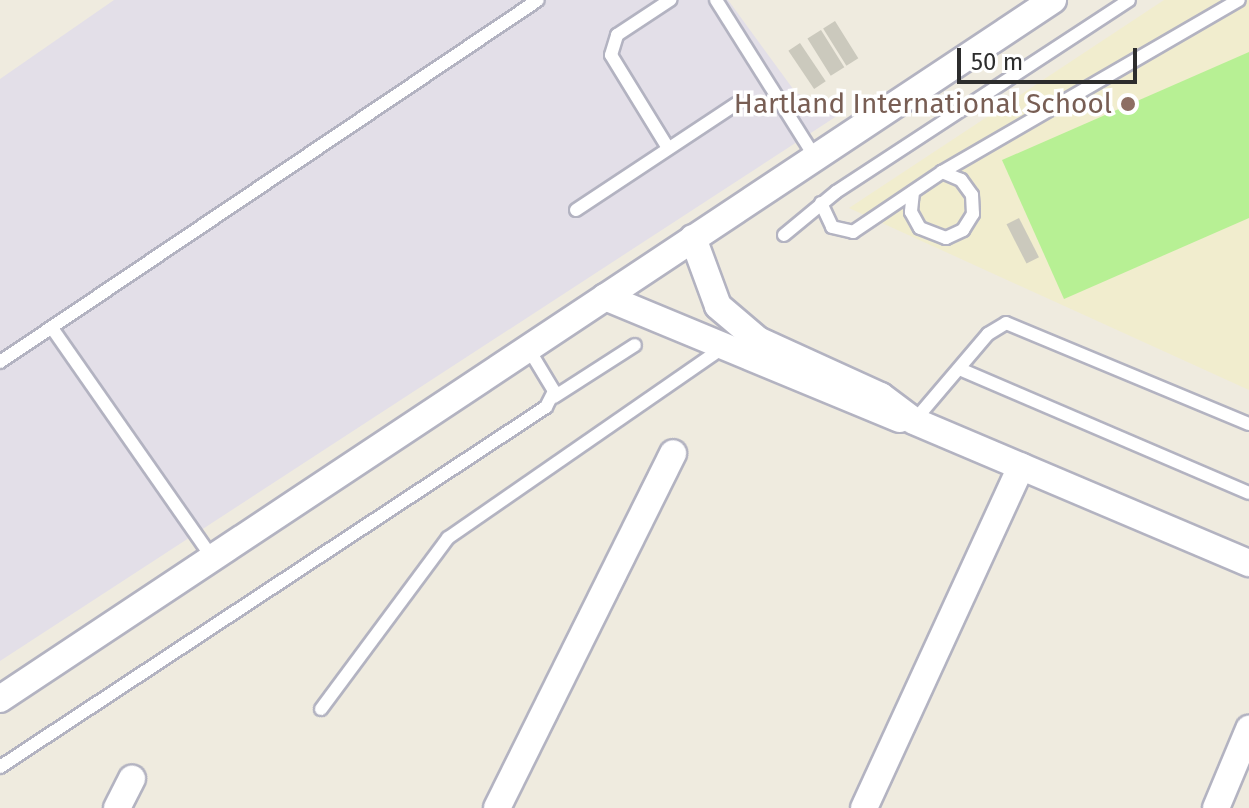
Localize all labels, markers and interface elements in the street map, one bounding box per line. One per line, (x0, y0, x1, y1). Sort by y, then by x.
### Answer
scale bar (961, 32, 1141, 82)
text: 50 m (971, 48, 1023, 76)
place label: Hartland International School (734, 87, 1112, 121)
marker: Hartland International School (1119, 95, 1137, 113)

